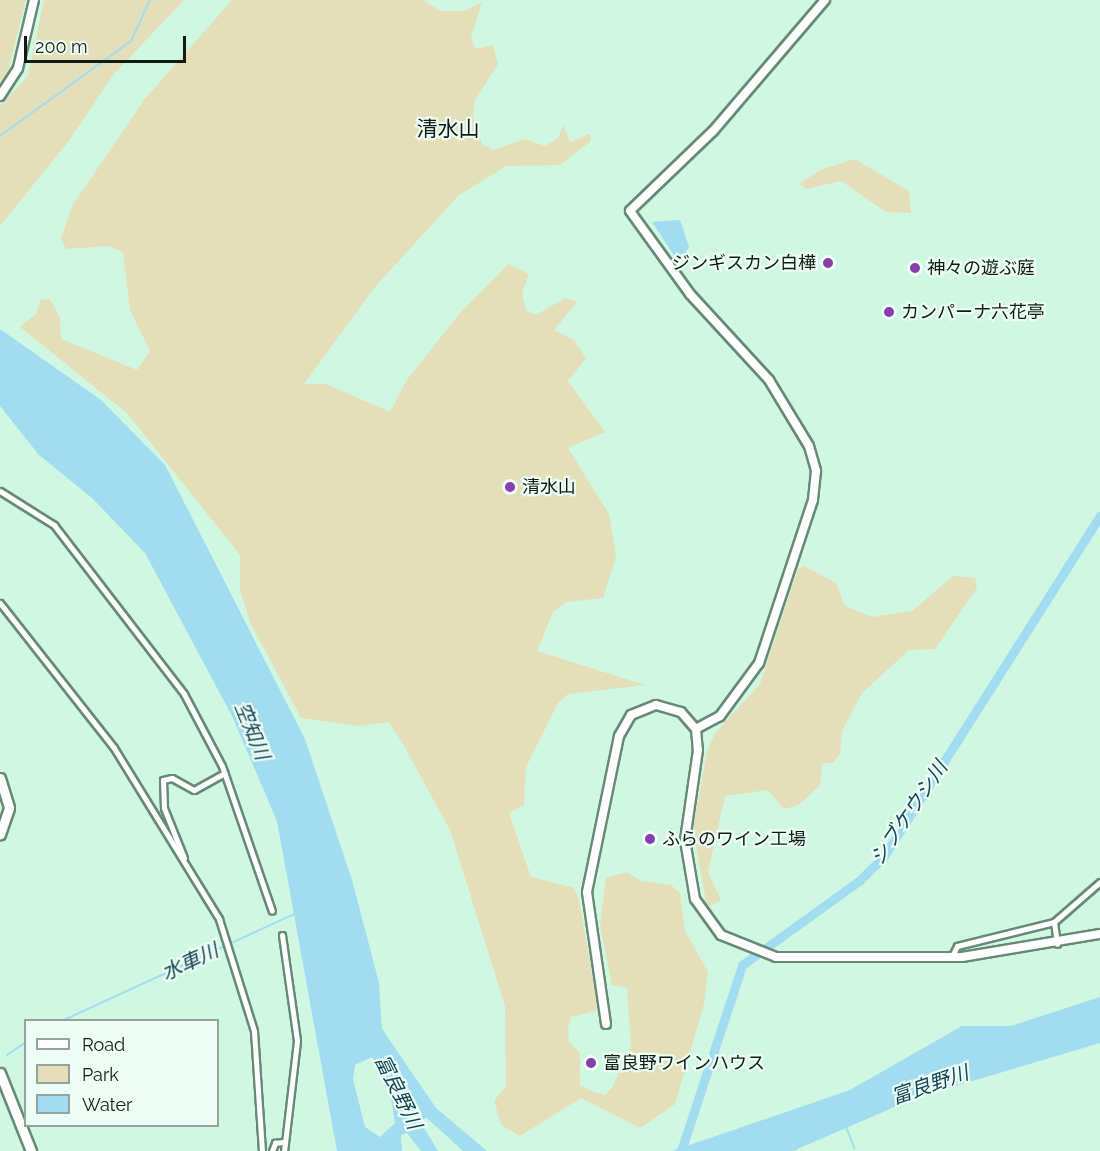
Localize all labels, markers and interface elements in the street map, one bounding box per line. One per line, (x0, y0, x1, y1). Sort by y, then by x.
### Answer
scale bar (27, 24, 189, 62)
text: 200 m (35, 36, 88, 57)
district label: 清水山 (417, 116, 479, 142)
place label: ジンギスカン白樺 (672, 252, 816, 274)
marker: ジンギスカン白樺 (821, 256, 835, 270)
place label: 神々の遊ぶ庭 (927, 257, 1035, 279)
marker: 神々の遊ぶ庭 (908, 261, 922, 275)
place label: カンパーナ六花亭 (901, 301, 1045, 323)
marker: カンパーナ六花亭 (882, 305, 896, 319)
place label: 清水山 (522, 476, 576, 498)
marker: 清水山 (503, 480, 517, 494)
water label: 空知川 (230, 699, 274, 763)
water label: シブケウシ川 (866, 757, 952, 869)
place label: ふらのワイン工場 (662, 828, 806, 850)
marker: ふらのワイン工場 (643, 832, 657, 846)
water label: 水車川 (158, 938, 222, 986)
legend (24, 1019, 219, 1127)
text: Road (82, 1034, 125, 1055)
water label: 富良野川 (370, 1051, 426, 1133)
place label: 富良野ワインハウス (603, 1052, 765, 1074)
marker: 富良野ワインハウス (584, 1056, 598, 1070)
water label: 富良野川 (888, 1061, 972, 1109)
text: Park (82, 1064, 119, 1085)
text: Water (82, 1094, 132, 1115)

